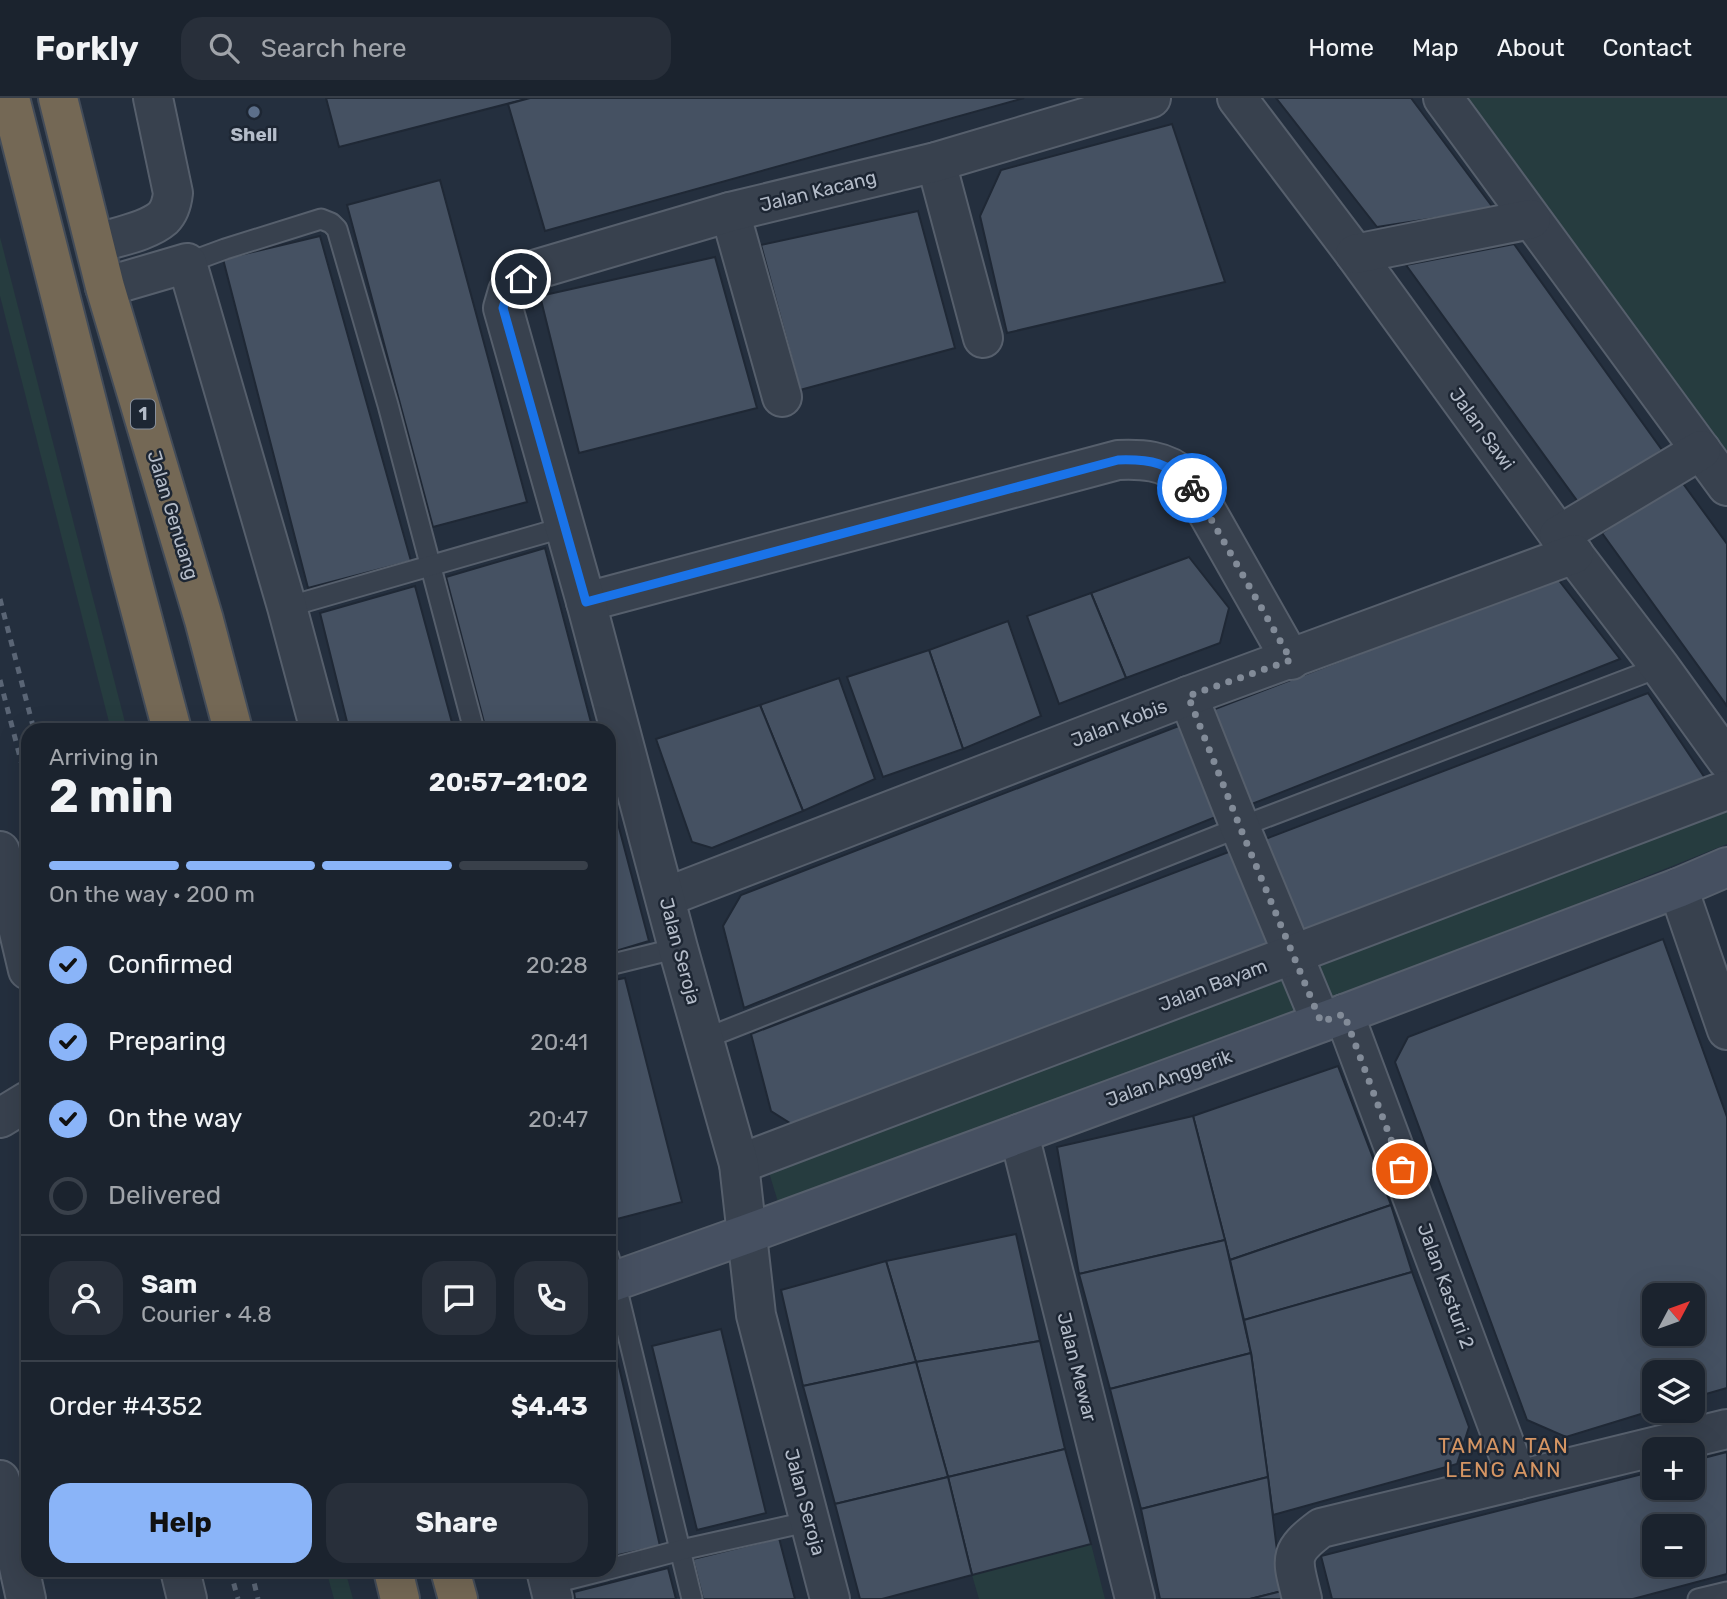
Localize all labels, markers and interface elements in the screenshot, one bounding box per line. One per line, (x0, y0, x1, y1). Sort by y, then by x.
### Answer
search box (181, 17, 671, 80)
text: Forkly (35, 29, 139, 68)
icon: search (205, 29, 243, 67)
text: Search here (261, 33, 407, 64)
text: Home (1308, 34, 1374, 62)
text: Map (1412, 34, 1459, 62)
text: About (1497, 34, 1565, 62)
text: Contact (1603, 34, 1692, 62)
marker: Shell (246, 104, 262, 120)
place label: Shell (230, 123, 278, 146)
street label: Jalan Kacang (757, 165, 879, 217)
pin (491, 249, 551, 309)
icon: home (502, 260, 540, 298)
street label: Jalan Sawi (1445, 383, 1519, 475)
road number: 1 (131, 400, 155, 428)
street label: Jalan Genuang (142, 448, 204, 582)
courier (1157, 453, 1227, 523)
icon: bike (1173, 469, 1211, 507)
street label: Jalan Kobis (1068, 694, 1170, 752)
text: Arriving in (49, 743, 159, 771)
text: 20:57–21:02 (429, 767, 588, 798)
text: 2 min (49, 769, 174, 824)
text: On the way · 200 m (49, 880, 255, 908)
street label: Jalan Seroja (655, 895, 705, 1007)
icon: check (49, 946, 87, 984)
text: Confirmed (108, 949, 233, 980)
text: 20:28 (526, 951, 588, 979)
street label: Jalan Bayam (1156, 954, 1270, 1016)
icon: check (49, 1023, 87, 1061)
text: Preparing (108, 1026, 226, 1057)
text: 20:41 (530, 1028, 588, 1056)
street label: Jalan Anggerik (1103, 1044, 1235, 1111)
icon: check (49, 1100, 87, 1138)
text: On the way (108, 1103, 242, 1134)
text: 20:47 (528, 1105, 588, 1133)
pin (1372, 1139, 1432, 1199)
icon: bag (1383, 1150, 1421, 1188)
text: Delivered (108, 1180, 221, 1211)
street label: Jalan Kasturi 2 (1413, 1220, 1479, 1352)
button: person (49, 1261, 123, 1335)
button: chat (422, 1261, 496, 1335)
button: phone (514, 1261, 588, 1335)
text: Sam (141, 1269, 197, 1300)
north arrow (1642, 1283, 1704, 1346)
map controls (1642, 1283, 1705, 1577)
text: Courier · 4.8 (141, 1300, 272, 1328)
street label: Jalan Mewar (1052, 1310, 1102, 1425)
button: layers (1642, 1360, 1705, 1423)
text: Order #4352 (49, 1391, 203, 1422)
text: $4.43 (511, 1391, 588, 1422)
district label: TAMAN TAN LENG ANN (1438, 1433, 1570, 1482)
button: + (1642, 1437, 1705, 1500)
street label: Jalan Seroja (780, 1446, 830, 1558)
button: Help (49, 1483, 312, 1563)
button: Share (326, 1483, 588, 1563)
button: − (1642, 1514, 1705, 1577)

